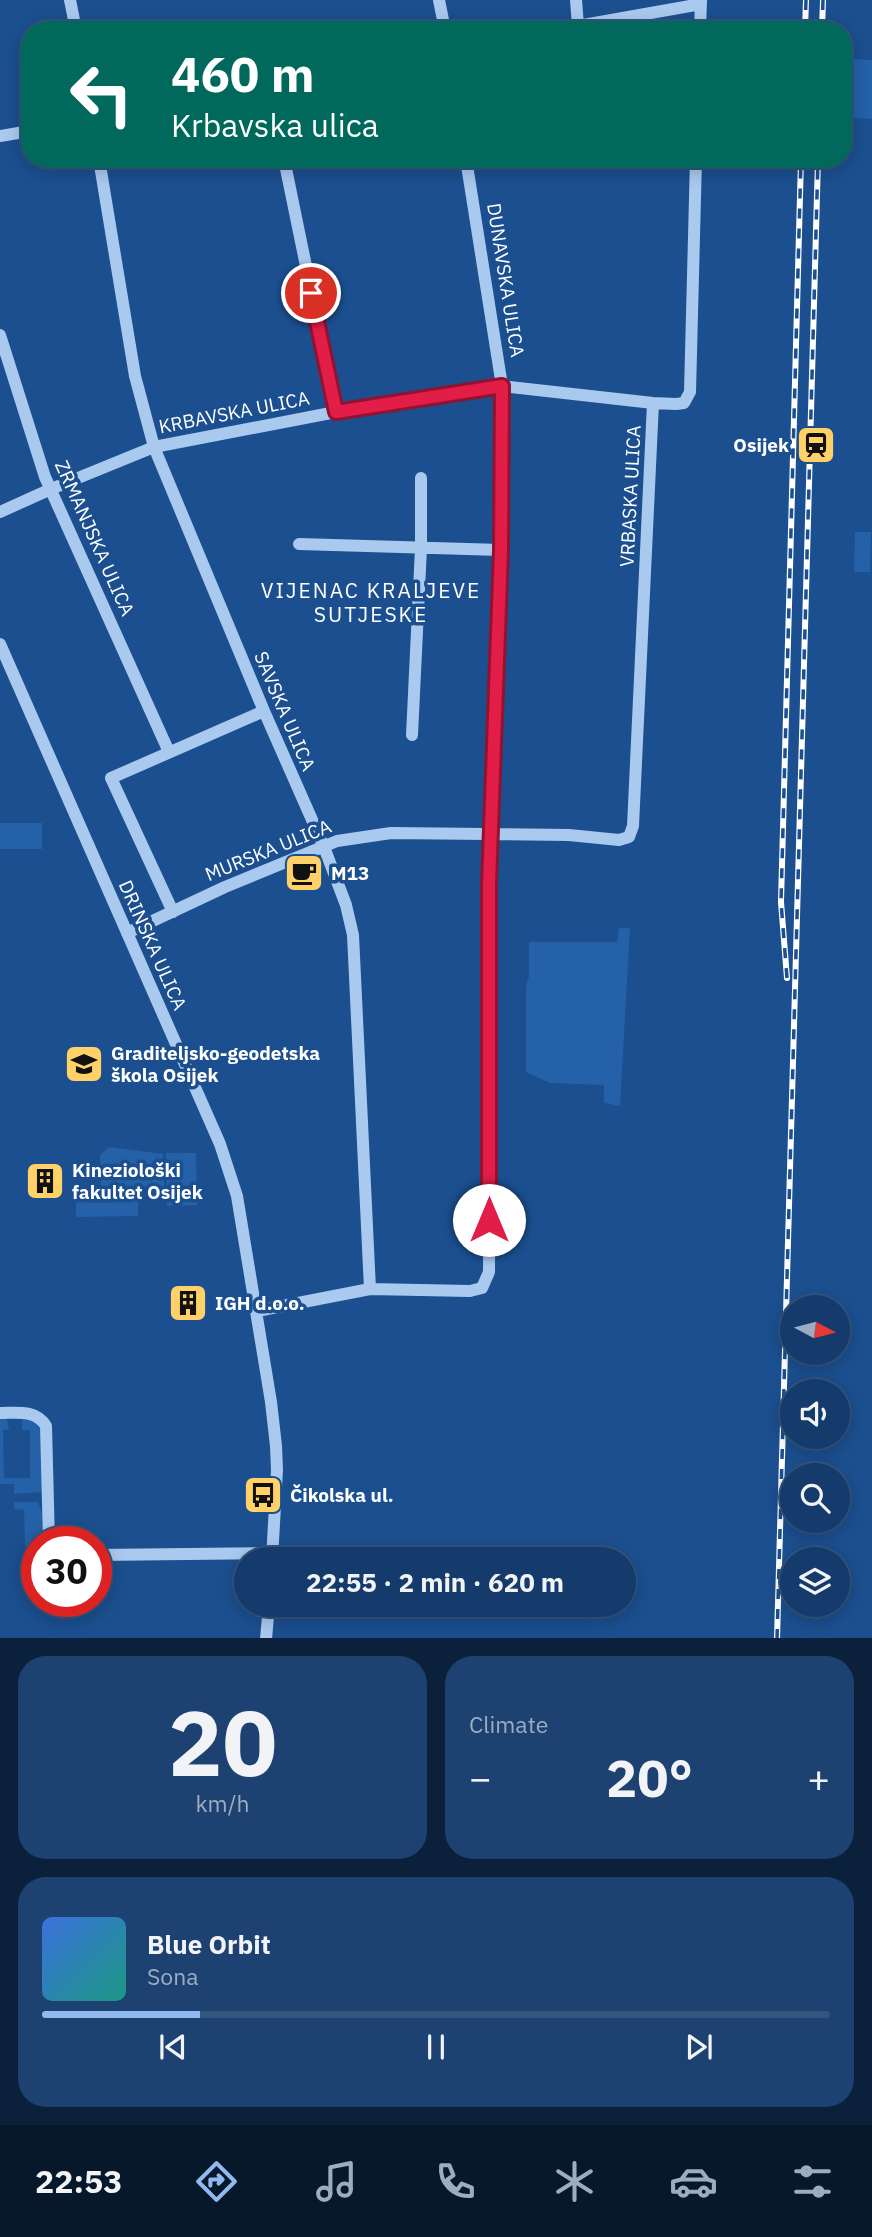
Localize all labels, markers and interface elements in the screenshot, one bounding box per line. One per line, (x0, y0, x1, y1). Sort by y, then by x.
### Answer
text: 460 m (171, 42, 315, 105)
icon: left (56, 49, 147, 140)
text: Krbavska ulica (171, 104, 379, 146)
street label: DUNAVSKA ULICA (482, 201, 530, 359)
pin (281, 263, 341, 323)
icon: arrive (292, 274, 330, 312)
street label: KRBAVSKA ULICA (157, 386, 311, 438)
station icon: Osijek (795, 424, 837, 466)
street label: VRBASKA ULICA (614, 425, 646, 567)
place label: Osijek (733, 433, 789, 457)
street label: ZRMANJSKA ULICA (50, 457, 140, 619)
district label: VIJENAC KRALJEVE SUTJESKE (261, 576, 481, 628)
street label: SAVSKA ULICA (249, 648, 321, 774)
street label: MURSKA ULICA (201, 814, 335, 886)
cafe icon: M13 (283, 852, 325, 894)
place label: M13 (331, 861, 369, 885)
street label: DRINSKA ULICA (114, 876, 192, 1014)
place label: Graditeljsko-geodetska škola Osijek (111, 1041, 320, 1087)
school or university icon: Graditeljsko-geodetska škola Osijek (63, 1043, 105, 1085)
place label: Kineziološki fakultet Osijek (72, 1158, 203, 1204)
building icon: Kineziološki fakultet Osijek (24, 1160, 66, 1202)
position arrow (452, 1183, 526, 1257)
building icon: IGH d.o.o. (167, 1282, 209, 1324)
place label: IGH d.o.o. (215, 1291, 305, 1315)
north arrow (780, 1295, 850, 1365)
map controls (780, 1295, 850, 1617)
button: sound (780, 1379, 850, 1449)
button: search (780, 1463, 850, 1533)
bus stop icon: Čikolska ul. (242, 1474, 284, 1516)
place label: Čikolska ul. (290, 1483, 394, 1507)
speed limit sign: 30 (21, 1526, 112, 1617)
button: layers (780, 1547, 850, 1617)
text: 22:55 · 2 min · 620 m (306, 1565, 564, 1599)
text: 20 (168, 1683, 277, 1801)
text: Climate (469, 1709, 548, 1739)
text: 20° (606, 1744, 693, 1811)
text: − (469, 1753, 492, 1802)
text: + (807, 1753, 830, 1802)
text: km/h (195, 1788, 250, 1818)
text: Blue Orbit (147, 1927, 271, 1961)
text: Sona (147, 1961, 199, 1991)
icon: previous (154, 2028, 192, 2066)
icon: pause (417, 2028, 455, 2066)
icon: next (680, 2028, 718, 2066)
icon: directions (192, 2157, 241, 2206)
icon: music (312, 2157, 361, 2206)
icon: phone (431, 2157, 480, 2206)
icon: climate (550, 2157, 599, 2206)
icon: car (669, 2157, 718, 2206)
icon: filters (788, 2157, 837, 2206)
text: 22:53 (35, 2160, 122, 2202)

